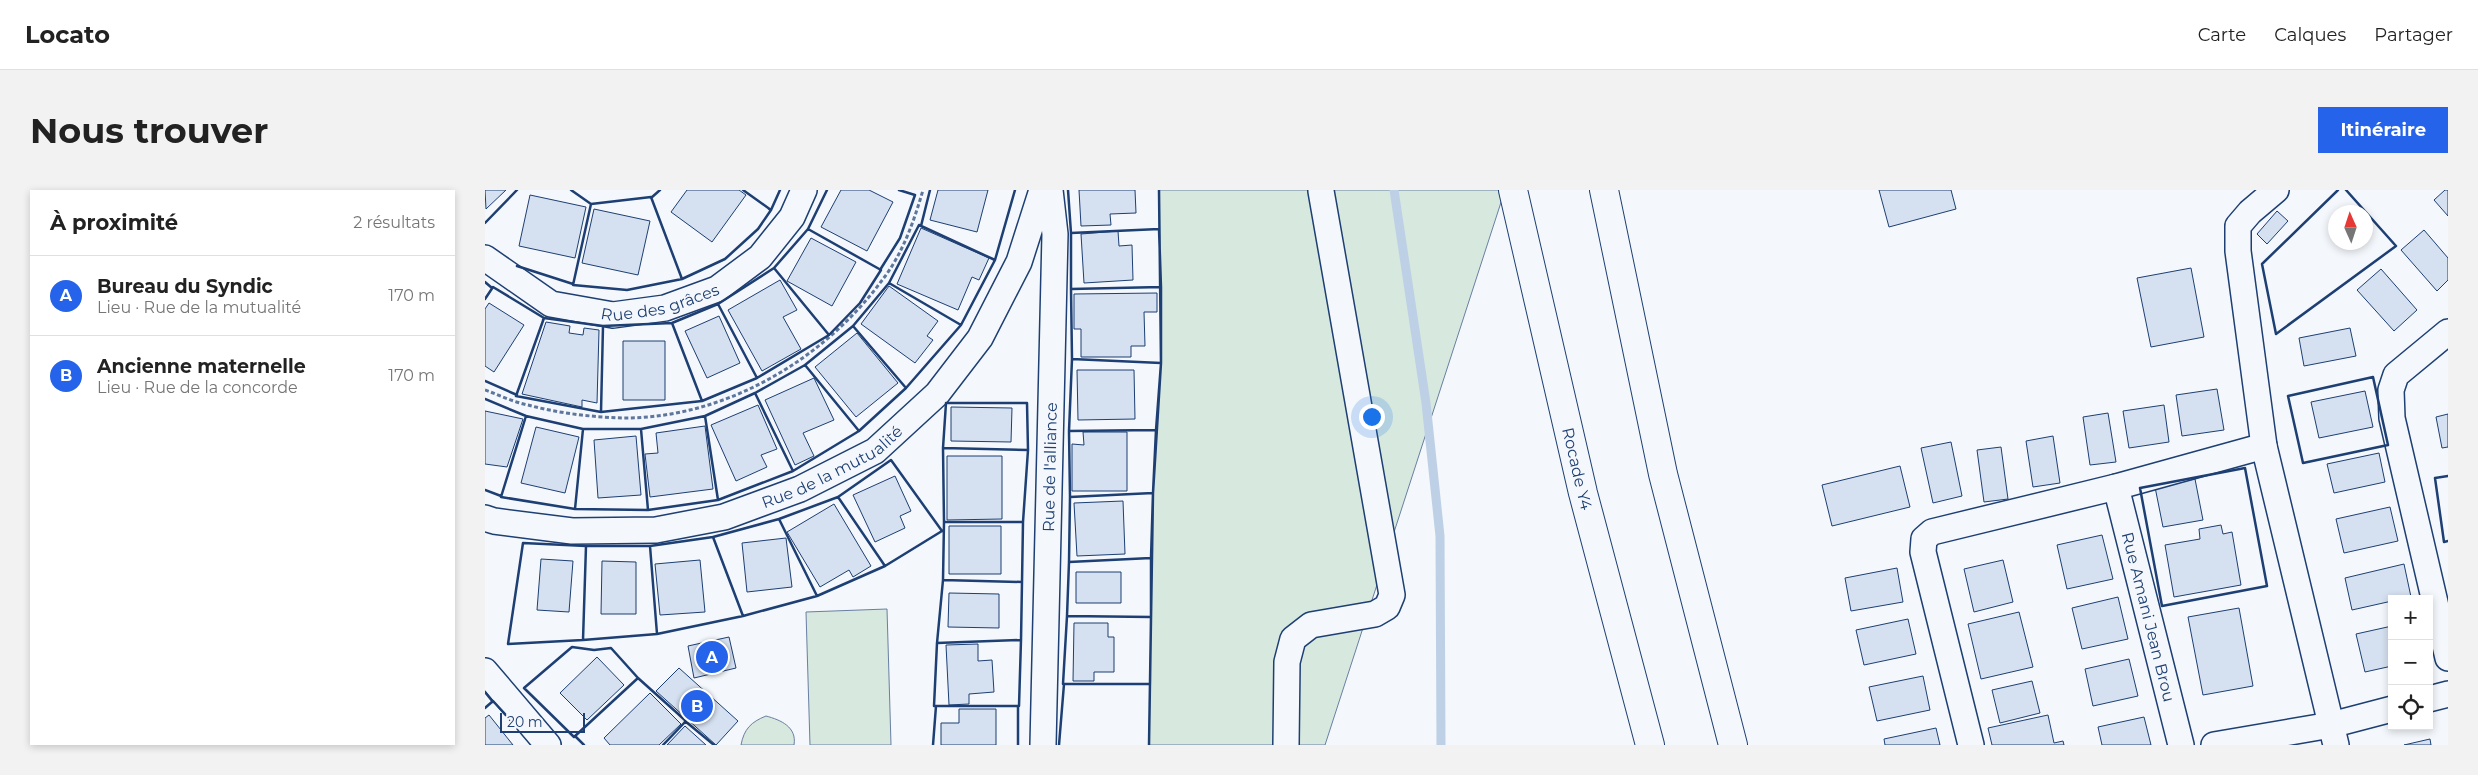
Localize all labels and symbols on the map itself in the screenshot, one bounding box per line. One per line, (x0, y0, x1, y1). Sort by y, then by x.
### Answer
north arrow (2328, 205, 2373, 250)
street label: Rue des grâces (599, 280, 722, 325)
street label: Rue de l'alliance (1039, 402, 1061, 532)
your location (1359, 404, 1385, 430)
street label: Rue de la mutualité (759, 422, 906, 512)
street label: Rocade Y4 (1558, 426, 1596, 512)
street label: Rue Amani Jean Brou (2118, 530, 2179, 704)
pin: A (696, 638, 728, 676)
pin: B (681, 687, 713, 725)
scale bar (500, 710, 585, 733)

